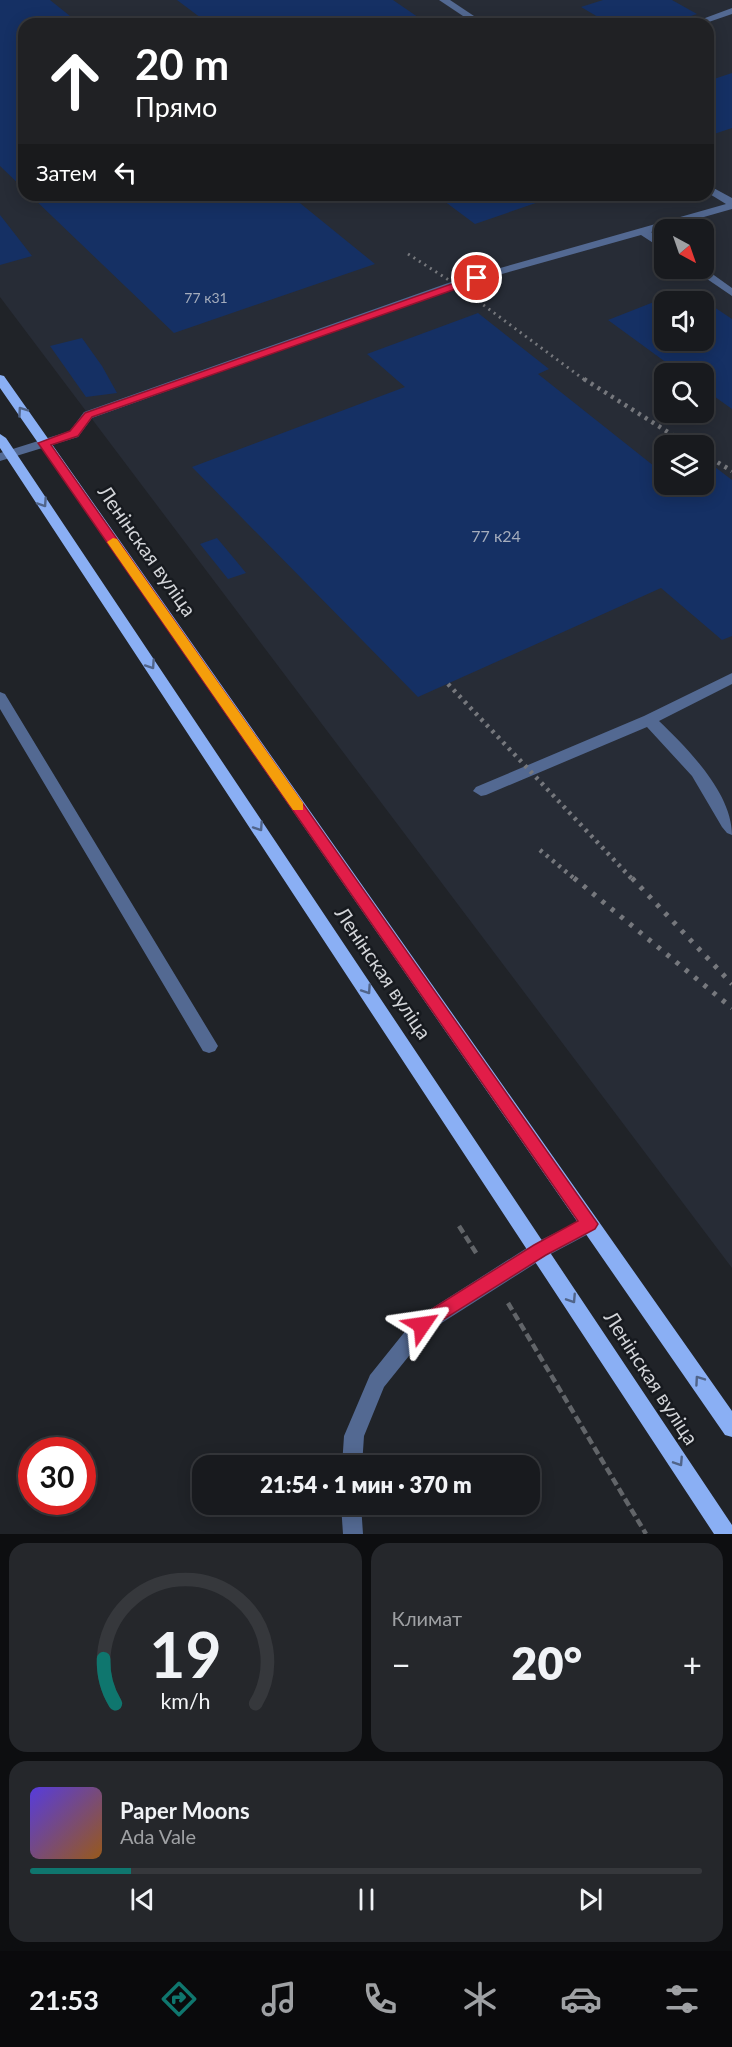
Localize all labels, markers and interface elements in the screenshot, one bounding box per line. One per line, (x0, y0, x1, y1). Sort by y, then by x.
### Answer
text: 20 m (135, 39, 229, 89)
icon: ahead (36, 42, 114, 120)
text: Прямо (135, 90, 217, 123)
icon: left (109, 156, 142, 189)
text: Затем (36, 159, 97, 186)
north arrow (654, 219, 714, 279)
map controls (654, 219, 714, 495)
pin (451, 252, 502, 303)
icon: arrive (460, 261, 493, 294)
house number: 77 к31 (184, 289, 228, 306)
button: sound (654, 291, 714, 351)
button: search (654, 363, 714, 423)
one-way arrow (18, 407, 29, 418)
button: layers (654, 435, 714, 495)
street label: Ленінская вуліца (93, 479, 202, 621)
one-way arrow (36, 496, 47, 507)
house number: 77 к24 (471, 526, 521, 545)
one-way arrow (144, 658, 155, 669)
one-way arrow (252, 821, 263, 832)
street label: Ленінская вуліца (330, 901, 437, 1043)
one-way arrow (360, 983, 371, 994)
position arrow (390, 1293, 454, 1357)
one-way arrow (565, 1293, 577, 1303)
street label: Ленінская вуліца (599, 1305, 704, 1449)
one-way arrow (695, 1376, 706, 1387)
speed limit sign: 30 (18, 1437, 96, 1515)
one-way arrow (672, 1455, 683, 1466)
text: 21:54 · 1 мин · 370 m (260, 1471, 472, 1498)
text: Климат (392, 1606, 462, 1630)
text: 19 (149, 1616, 221, 1691)
text: 20° (511, 1636, 582, 1690)
text: − (392, 1644, 411, 1684)
text: + (683, 1644, 702, 1684)
text: km/h (160, 1689, 210, 1715)
text: Paper Moons (120, 1797, 250, 1824)
text: Ada Vale (120, 1824, 196, 1848)
icon: previous (126, 1883, 159, 1916)
icon: pause (350, 1883, 383, 1916)
icon: next (574, 1883, 607, 1916)
icon: directions (158, 1978, 200, 2020)
icon: music (258, 1978, 300, 2020)
icon: phone (359, 1978, 401, 2020)
icon: climate (459, 1978, 501, 2020)
icon: car (560, 1978, 602, 2020)
icon: filters (661, 1978, 703, 2020)
text: 21:53 (29, 1983, 99, 2016)

